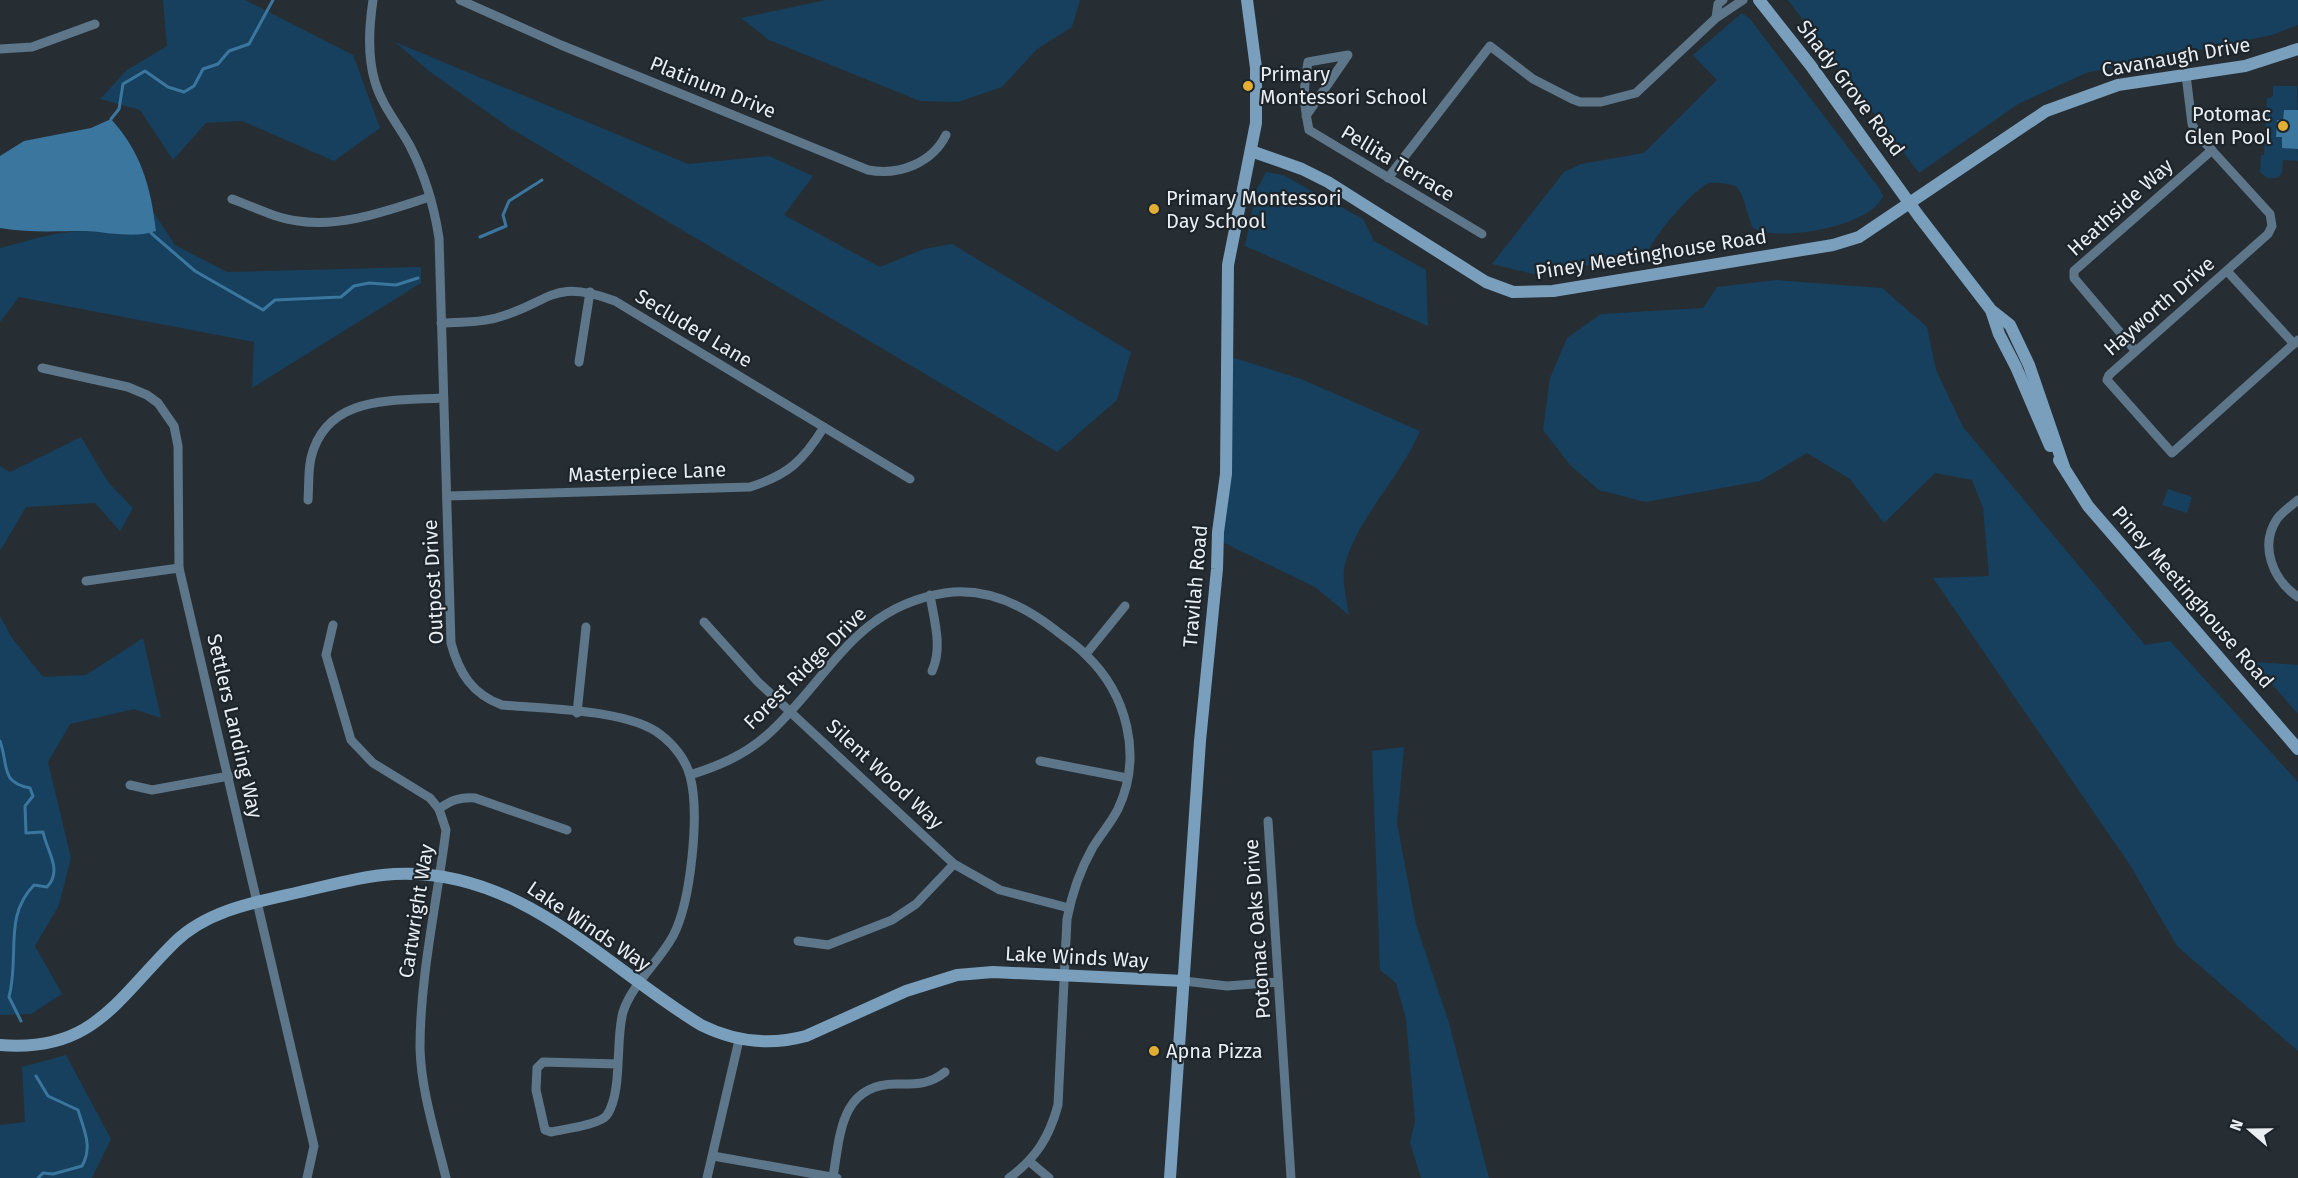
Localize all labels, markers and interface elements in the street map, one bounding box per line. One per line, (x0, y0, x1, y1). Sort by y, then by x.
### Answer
street label: Shady Grove Road (1792, 15, 1910, 161)
street label: Cavanaugh Drive (2100, 32, 2252, 82)
street label: Platinum Drive (647, 51, 779, 123)
place label: Primary Montessori School (1260, 62, 1427, 109)
marker: Primary Montessori School (1241, 79, 1255, 93)
place label: Potomac Glen Pool (2184, 102, 2271, 149)
marker: Potomac Glen Pool (2276, 119, 2290, 133)
street label: Pellita Terrace (1337, 120, 1459, 206)
street label: Heathside Way (2062, 153, 2178, 261)
place label: Primary Montessori Day School (1166, 186, 1342, 233)
marker: Primary Montessori Day School (1147, 202, 1161, 216)
street label: Piney Meetinghouse Road (1534, 224, 1768, 284)
street label: Hayworth Drive (2099, 251, 2219, 361)
street label: Secluded Lane (631, 284, 757, 372)
street label: Masterpiece Lane (568, 457, 726, 487)
street label: Piney Meetinghouse Road (2107, 501, 2279, 693)
street label: Outpost Drive (418, 519, 448, 645)
street label: Travilah Road (1178, 524, 1212, 648)
street label: Forest Ridge Drive (739, 602, 871, 734)
street label: Settlers Landing Way (202, 631, 268, 821)
street label: Silent Wood Way (822, 714, 948, 834)
street label: Potomac Oaks Drive (1239, 838, 1275, 1020)
street label: Cartwright Way (394, 842, 438, 980)
street label: Lake Winds Way (523, 876, 655, 976)
street label: Lake Winds Way (1005, 941, 1150, 973)
place label: Apna Pizza (1166, 1039, 1263, 1063)
marker: Apna Pizza (1147, 1044, 1161, 1058)
north arrow (2220, 1100, 2280, 1160)
text: N (2226, 1117, 2247, 1133)

